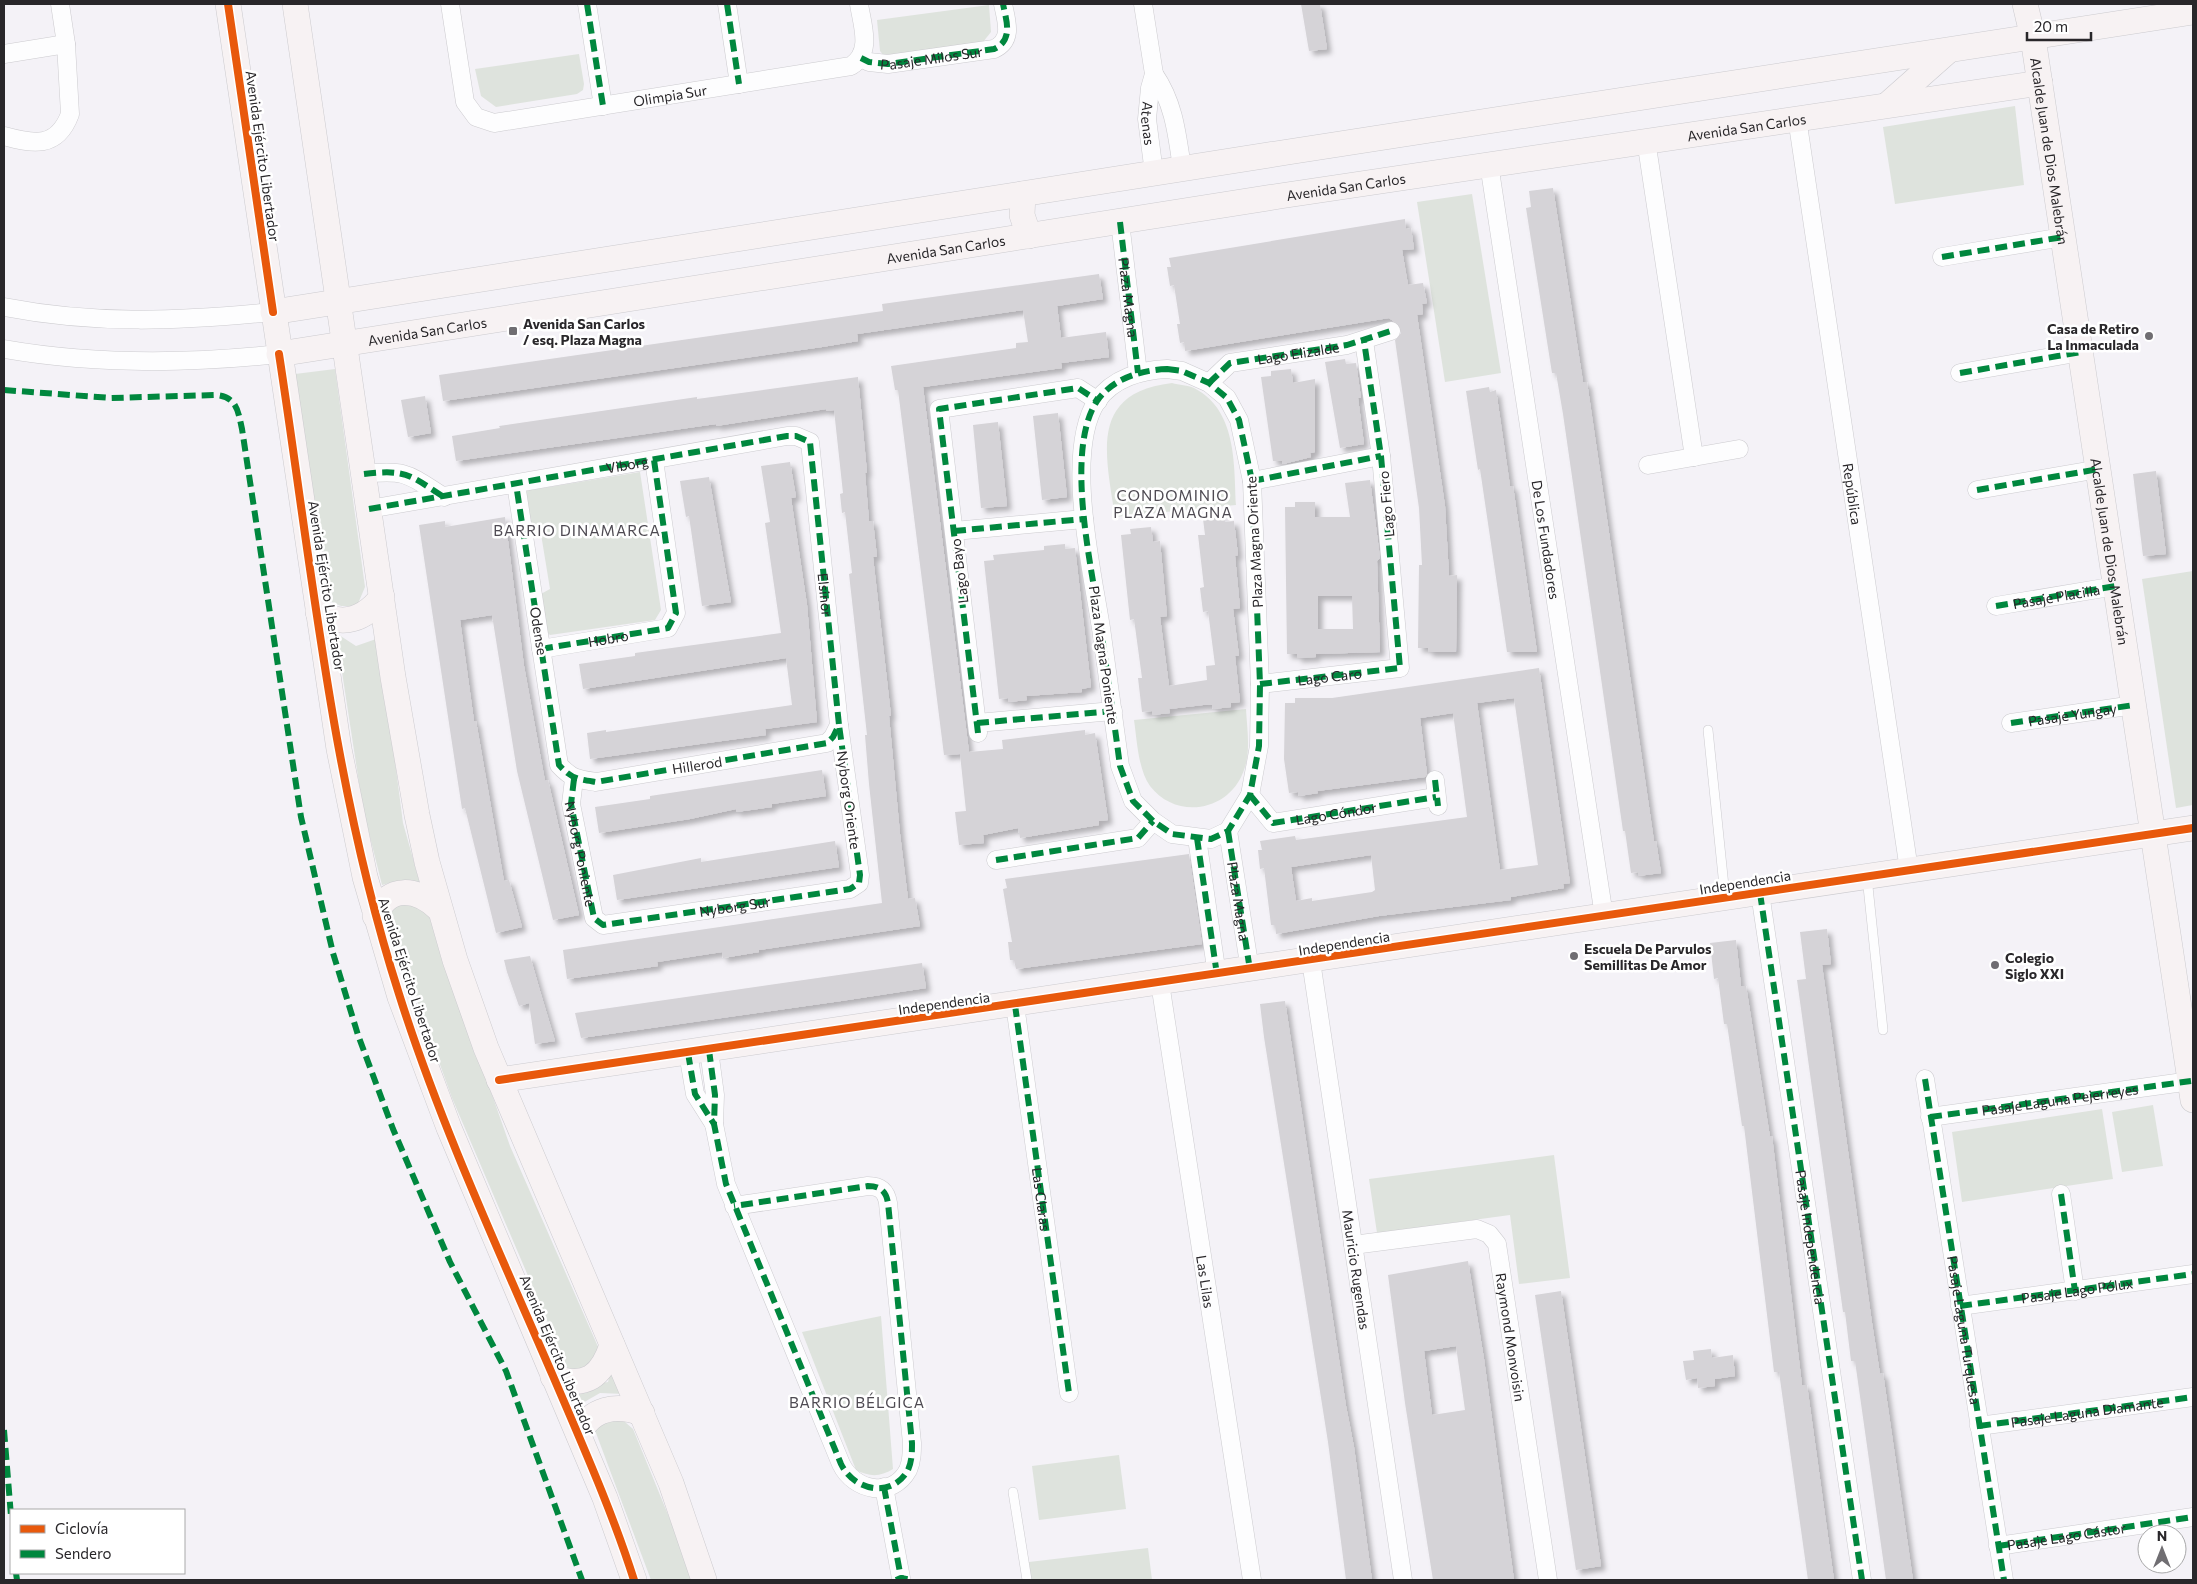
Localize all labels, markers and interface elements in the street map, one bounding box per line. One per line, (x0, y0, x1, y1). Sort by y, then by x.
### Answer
scale bar (2027, 10, 2091, 42)
text: 20 m (2034, 17, 2068, 35)
street label: Pasaje Milos Sur (880, 42, 984, 73)
street label: Alcalde Juan de Dios Malebrán (2027, 56, 2072, 246)
street label: Avenida Ejército Libertador (243, 69, 284, 243)
street label: Olimpia Sur (632, 81, 709, 109)
street label: Atenas (1138, 101, 1159, 146)
street label: Avenida San Carlos (1686, 109, 1807, 144)
street label: Avenida San Carlos (1285, 169, 1407, 203)
street label: Avenida San Carlos (885, 231, 1006, 267)
street label: Plaza Magna (1116, 257, 1142, 338)
street label: Avenida San Carlos (366, 313, 488, 348)
place label: Avenida San Carlos / esq. Plaza Magna (523, 315, 646, 348)
place label: Casa de Retiro La Inmaculada (2047, 320, 2139, 353)
marker: Avenida San Carlos / esq. Plaza Magna (507, 325, 519, 337)
marker: Casa de Retiro La Inmaculada (2143, 330, 2155, 342)
street label: Lago Elizalde (1256, 338, 1340, 367)
street label: Viborg (604, 452, 650, 476)
street label: Alcalde Juan de Dios Malebrán (2088, 456, 2133, 646)
street label: República (1840, 462, 1866, 526)
street label: Lago Fiero (1375, 470, 1397, 538)
street label: Plaza Magna Oriente (1242, 476, 1266, 608)
street label: De Los Fundadores (1529, 479, 1564, 600)
district label: CONDOMINIO PLAZA MAGNA (1113, 486, 1233, 521)
street label: Avenida Ejército Libertador (305, 499, 349, 673)
district label: BARRIO DINAMARCA (493, 521, 661, 539)
street label: Lago Bayo (947, 538, 971, 604)
street label: Elsinor (815, 572, 836, 618)
street label: Pasaje Placilla (2011, 580, 2101, 612)
street label: Plaza Magna Poniente (1086, 585, 1122, 725)
street label: Odense (527, 606, 551, 656)
street label: Hobro (587, 626, 630, 650)
street label: Lago Caro (1297, 664, 1363, 688)
street label: Pasaje Yungay (2027, 699, 2118, 729)
street label: Nyborg Oriente (834, 750, 864, 850)
street label: Hillerod (671, 753, 723, 777)
street label: Lago Cóndor (1294, 798, 1378, 828)
street label: Nyborg Poniente (562, 800, 600, 908)
street label: Plaza Magna (1224, 860, 1254, 942)
street label: Independencia (1698, 866, 1792, 898)
street label: Nyborg Sur (698, 892, 772, 919)
street label: Avenida Ejército Libertador (375, 895, 445, 1065)
street label: Independencia (1297, 927, 1391, 959)
place label: Escuela De Parvulos Semillitas De Amor (1584, 940, 1712, 973)
place label: Colegio Siglo XXI (2005, 949, 2064, 982)
marker: Escuela De Parvulos Semillitas De Amor (1568, 950, 1580, 962)
marker: Colegio Siglo XXI (1989, 959, 2001, 971)
street label: Independencia (897, 988, 991, 1018)
street label: Pasaje Laguna Pejerreyes (1980, 1080, 2139, 1118)
street label: Las Claras (1029, 1166, 1055, 1232)
street label: Pasaje Independencia (1793, 1169, 1830, 1306)
street label: Mauricio Rugendas (1340, 1208, 1374, 1331)
street label: Las Lilas (1194, 1254, 1218, 1309)
street label: Pasaje Laguna Turquesa (1944, 1254, 1985, 1406)
street label: Avenida Ejército Libertador (516, 1272, 600, 1438)
street label: Raymond Monvoisin (1493, 1272, 1529, 1403)
street label: Pasaje Lago Pólux (2020, 1274, 2135, 1306)
district label: BARRIO BÉLGICA (789, 1392, 925, 1411)
street label: Pasaje Laguna Diamante (2009, 1393, 2165, 1430)
legend (10, 1509, 185, 1574)
text: Ciclovía (55, 1519, 108, 1537)
street label: Pasaje Lago Cástor (2006, 1519, 2127, 1553)
north arrow (2137, 1524, 2187, 1574)
text: N (2157, 1527, 2167, 1544)
text: Sendero (55, 1544, 112, 1562)

